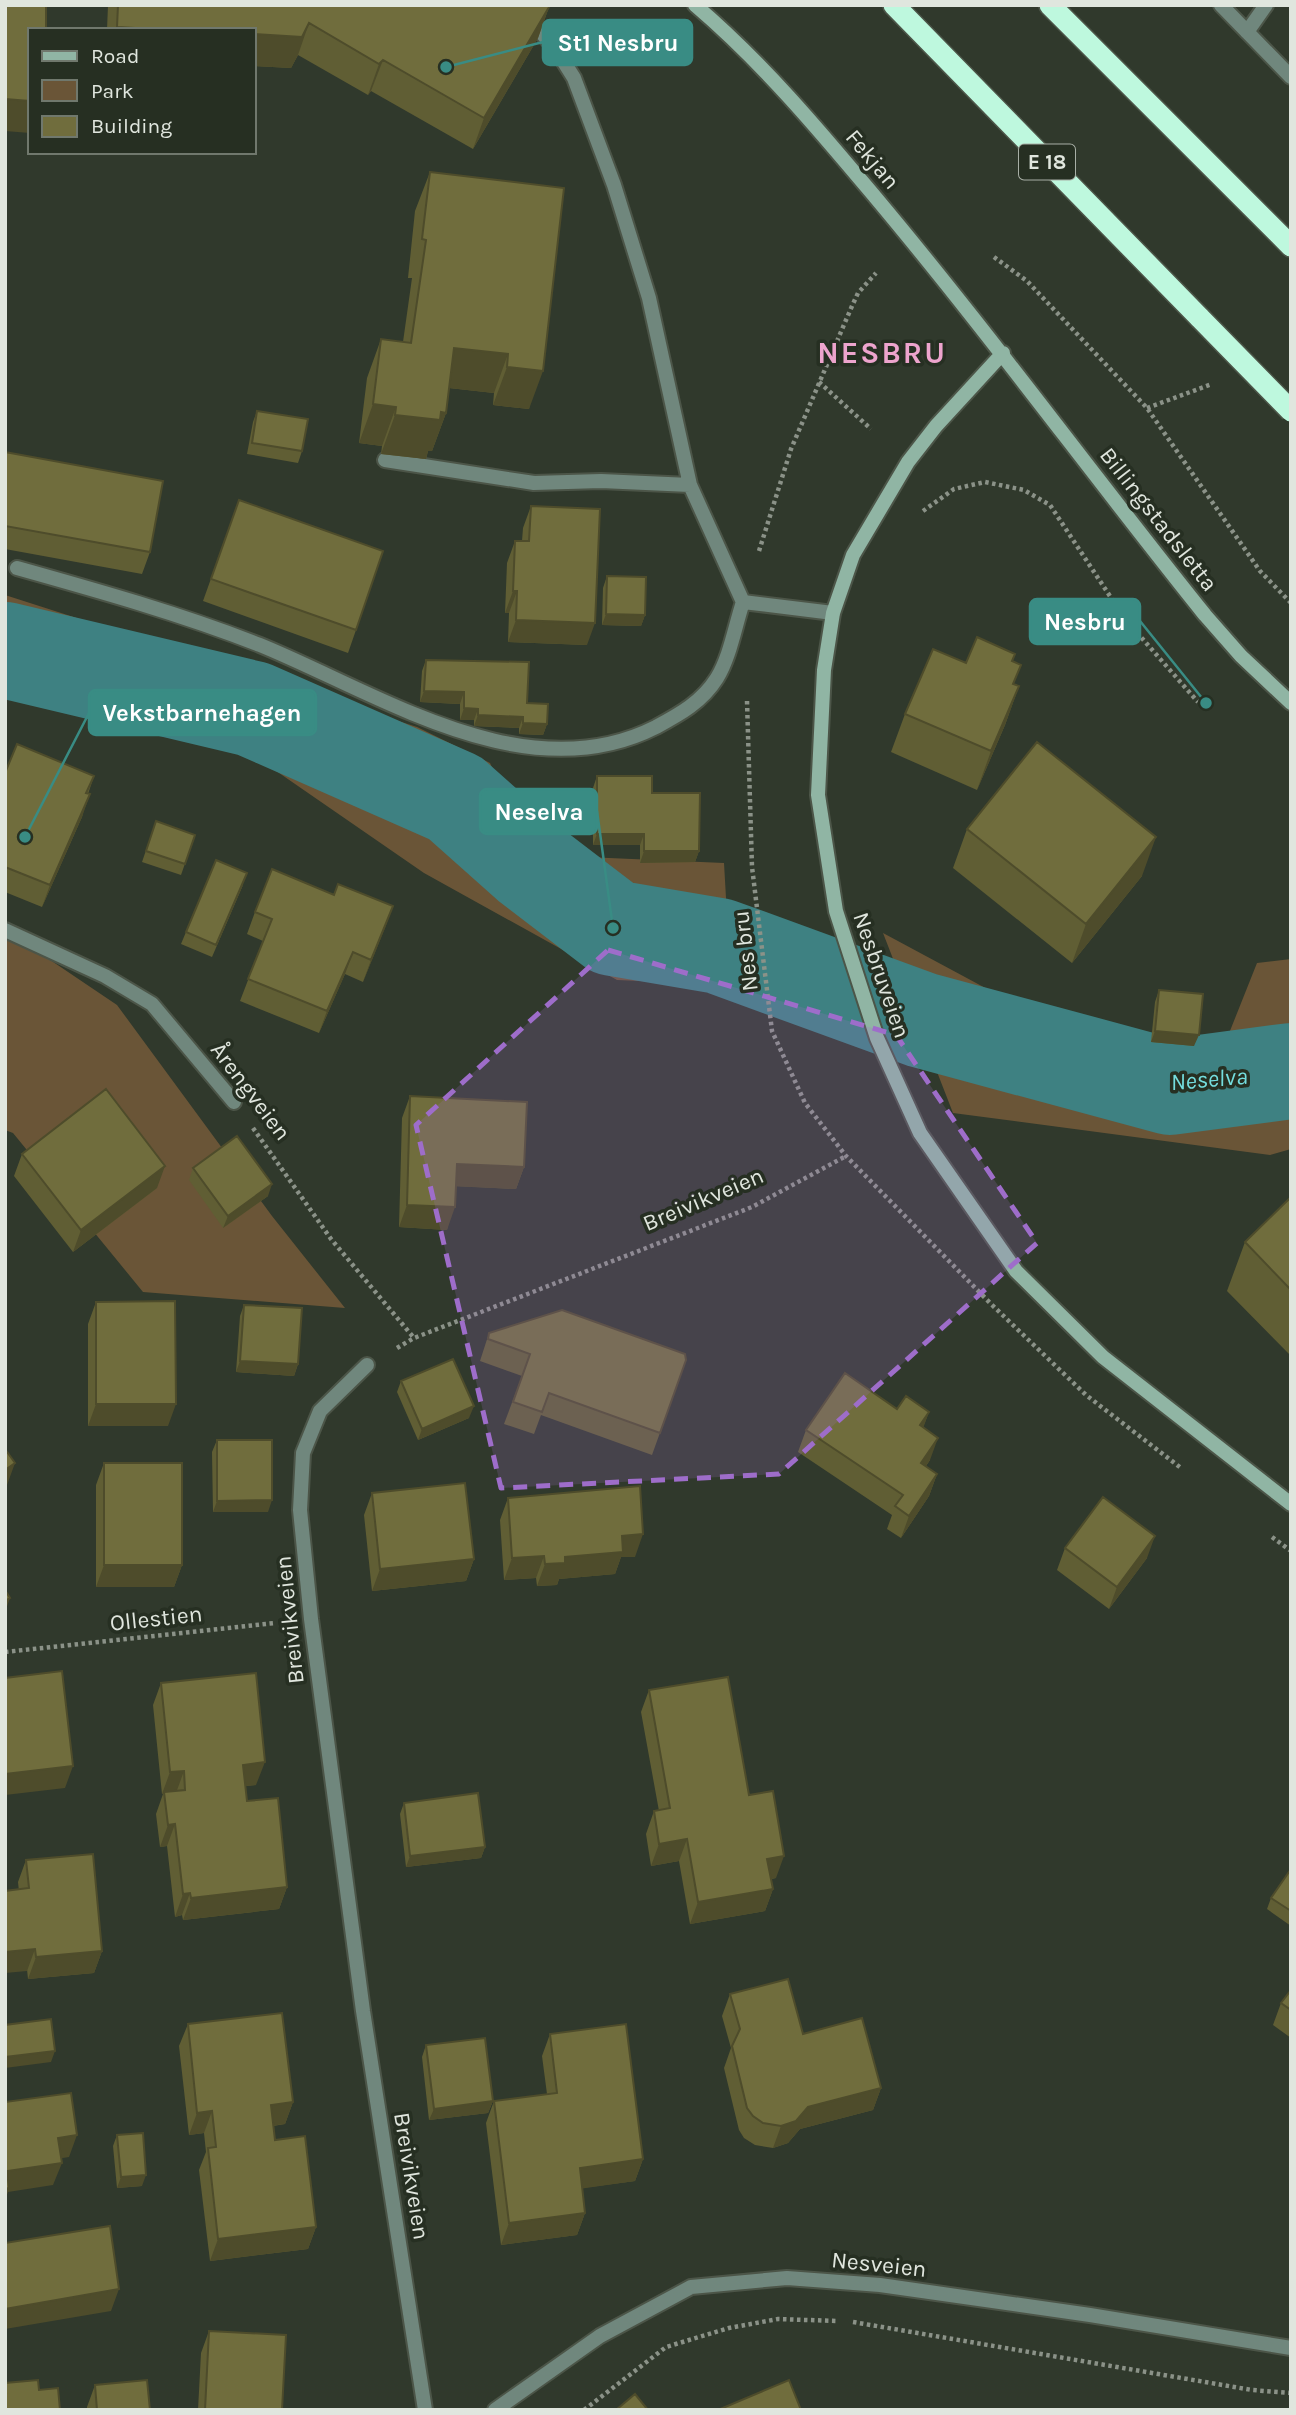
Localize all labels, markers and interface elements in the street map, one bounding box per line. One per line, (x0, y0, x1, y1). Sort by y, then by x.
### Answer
callout: St1 Nesbru (543, 20, 692, 65)
legend (28, 28, 256, 154)
text: St1 Nesbru (557, 29, 679, 57)
text: Road (91, 44, 139, 68)
text: Park (91, 79, 134, 103)
text: Building (91, 114, 172, 138)
street label: Fekjan (840, 124, 905, 195)
road number: E 18 (1019, 144, 1075, 180)
district label: NESBRU (817, 335, 947, 371)
street label: Billingstadsletta (1094, 442, 1223, 597)
callout: Nesbru (1030, 599, 1140, 644)
text: Nesbru (1044, 608, 1126, 636)
callout: Vekstbarnehagen (89, 690, 316, 735)
text: Vekstbarnehagen (102, 699, 302, 727)
callout: Neselva (480, 789, 597, 834)
text: Neselva (494, 798, 584, 826)
street label: Nes bru (727, 909, 764, 993)
street label: Nesbruveien (847, 909, 916, 1042)
street label: Årengveien (205, 1037, 296, 1146)
water label: Neselva (1169, 1062, 1249, 1096)
street label: Breivikveien (639, 1162, 768, 1237)
street label: Breivikveien (269, 1555, 310, 1685)
street label: Ollestien (108, 1600, 204, 1637)
street label: Breivikveien (388, 2110, 435, 2242)
street label: Nesveien (830, 2246, 928, 2283)

